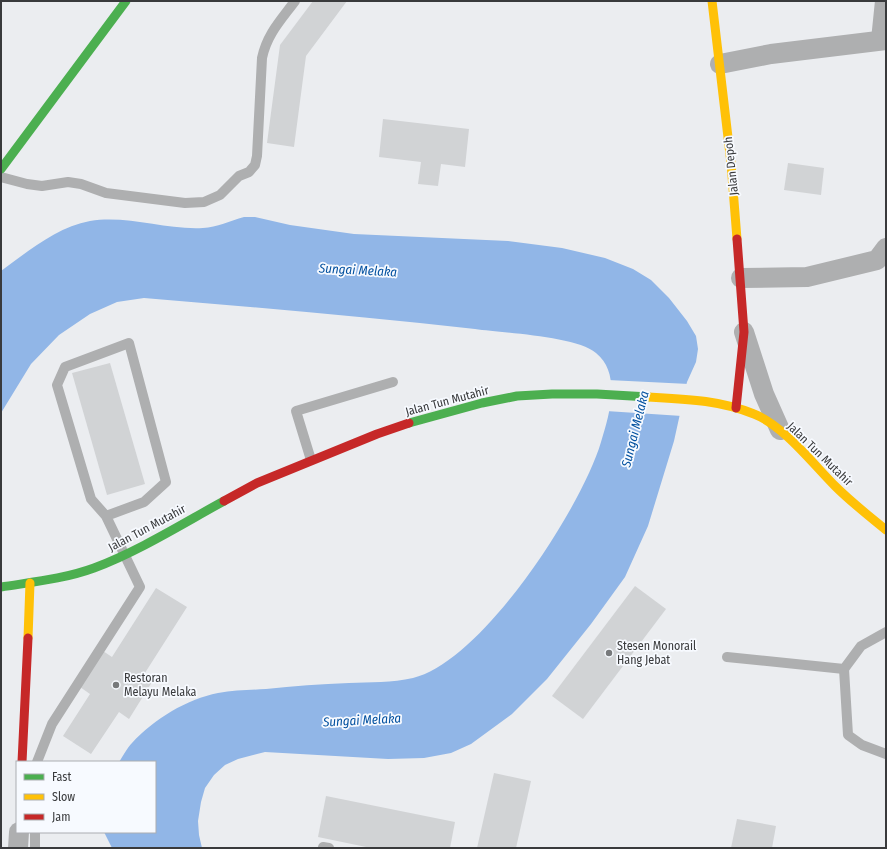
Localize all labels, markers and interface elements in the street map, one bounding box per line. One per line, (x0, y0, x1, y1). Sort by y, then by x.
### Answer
street label: Jalan Depoh (721, 136, 741, 196)
water label: Sungai Melaka (318, 260, 398, 280)
street label: Jalan Tun Mutahir (404, 383, 491, 419)
water label: Sungai Melaka (618, 389, 652, 470)
street label: Jalan Tun Mutahir (784, 419, 856, 489)
street label: Jalan Tun Mutahir (106, 501, 189, 554)
place label: Stesen Monorail Hang Jebat (617, 639, 696, 667)
marker: Stesen Monorail Hang Jebat (604, 648, 614, 658)
place label: Restoran Melayu Melaka (124, 671, 197, 699)
marker: Restoran Melayu Melaka (111, 680, 121, 690)
water label: Sungai Melaka (322, 710, 402, 730)
legend (16, 761, 156, 833)
text: Fast (52, 770, 71, 784)
text: Slow (52, 790, 75, 804)
text: Jam (52, 810, 70, 824)

